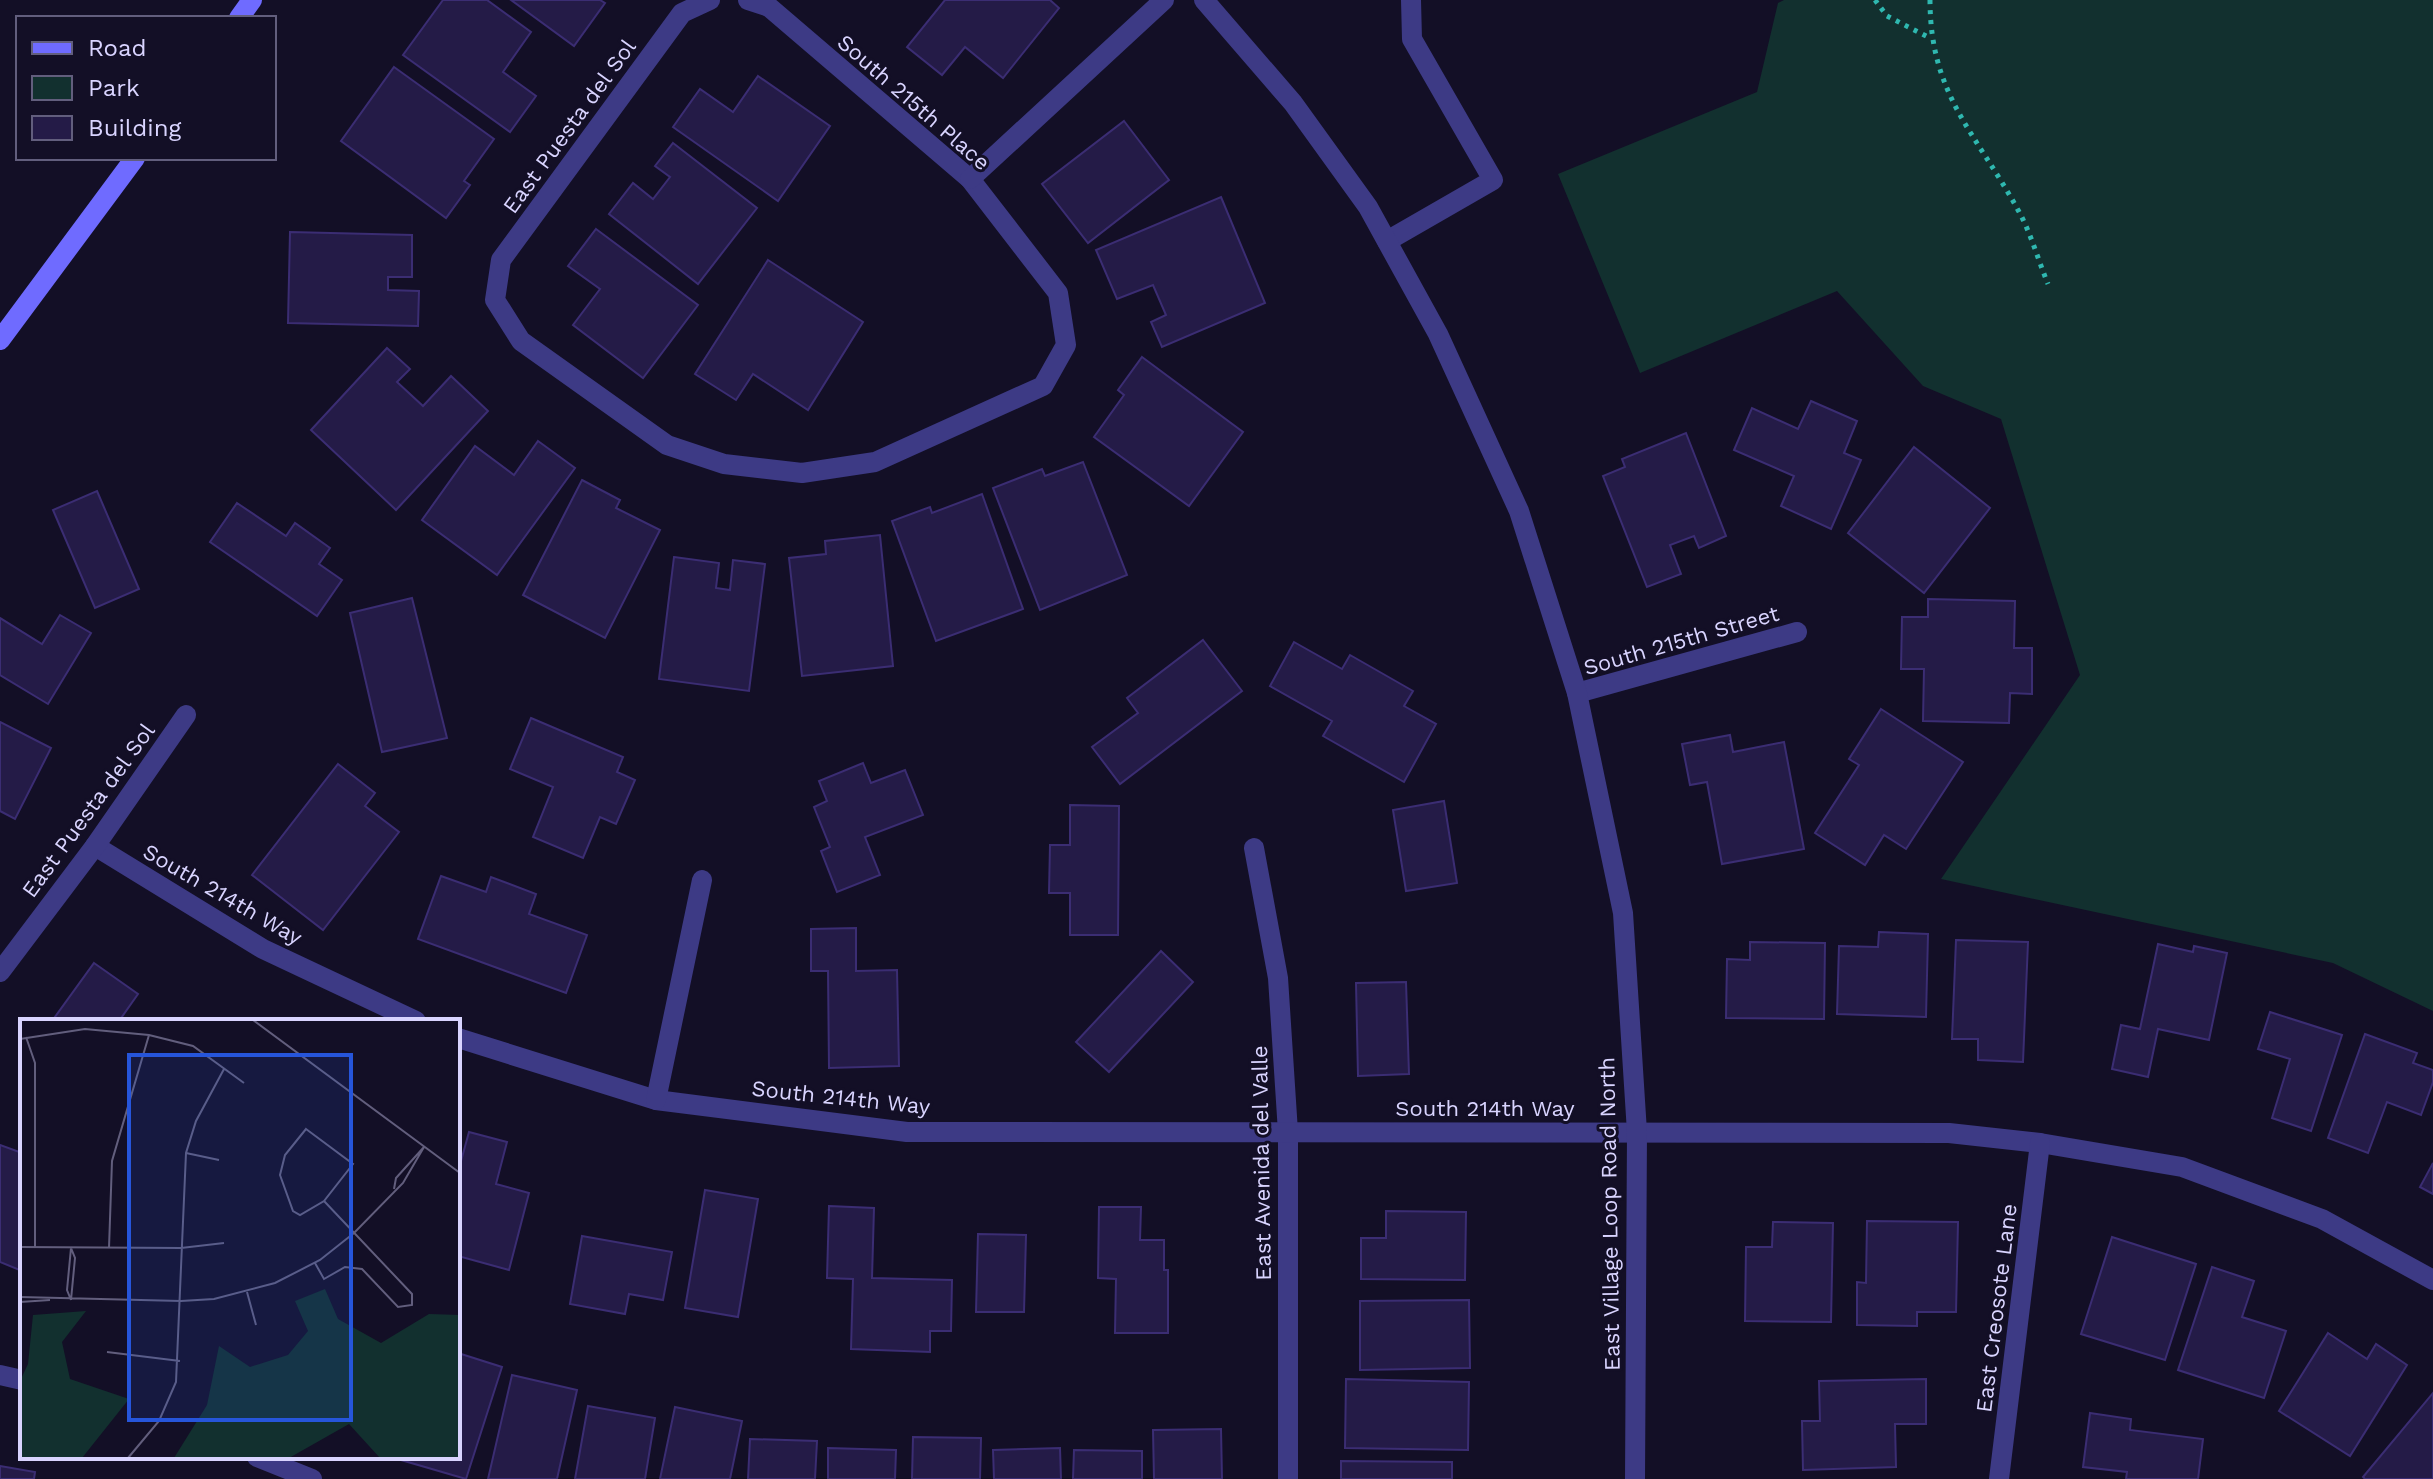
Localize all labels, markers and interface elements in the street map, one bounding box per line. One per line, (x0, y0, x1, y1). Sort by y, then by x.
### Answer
legend (16, 16, 276, 160)
street label: South 215th Place (832, 30, 995, 175)
text: Road (88, 34, 147, 62)
street label: East Puesta del Sol (498, 34, 641, 218)
text: Park (88, 74, 140, 102)
text: Building (88, 114, 181, 142)
street label: South 215th Street (1581, 601, 1782, 680)
street label: East Puesta del Sol (17, 718, 160, 902)
street label: South 214th Way (139, 839, 307, 950)
inset map (20, 1019, 460, 1459)
street label: East Avenida del Valle (1247, 1045, 1276, 1281)
street label: East Village Loop Road North (1594, 1057, 1625, 1371)
street label: South 214th Way (750, 1076, 932, 1119)
street label: South 214th Way (1395, 1096, 1575, 1121)
street label: East Creosote Lane (1971, 1202, 2022, 1414)

